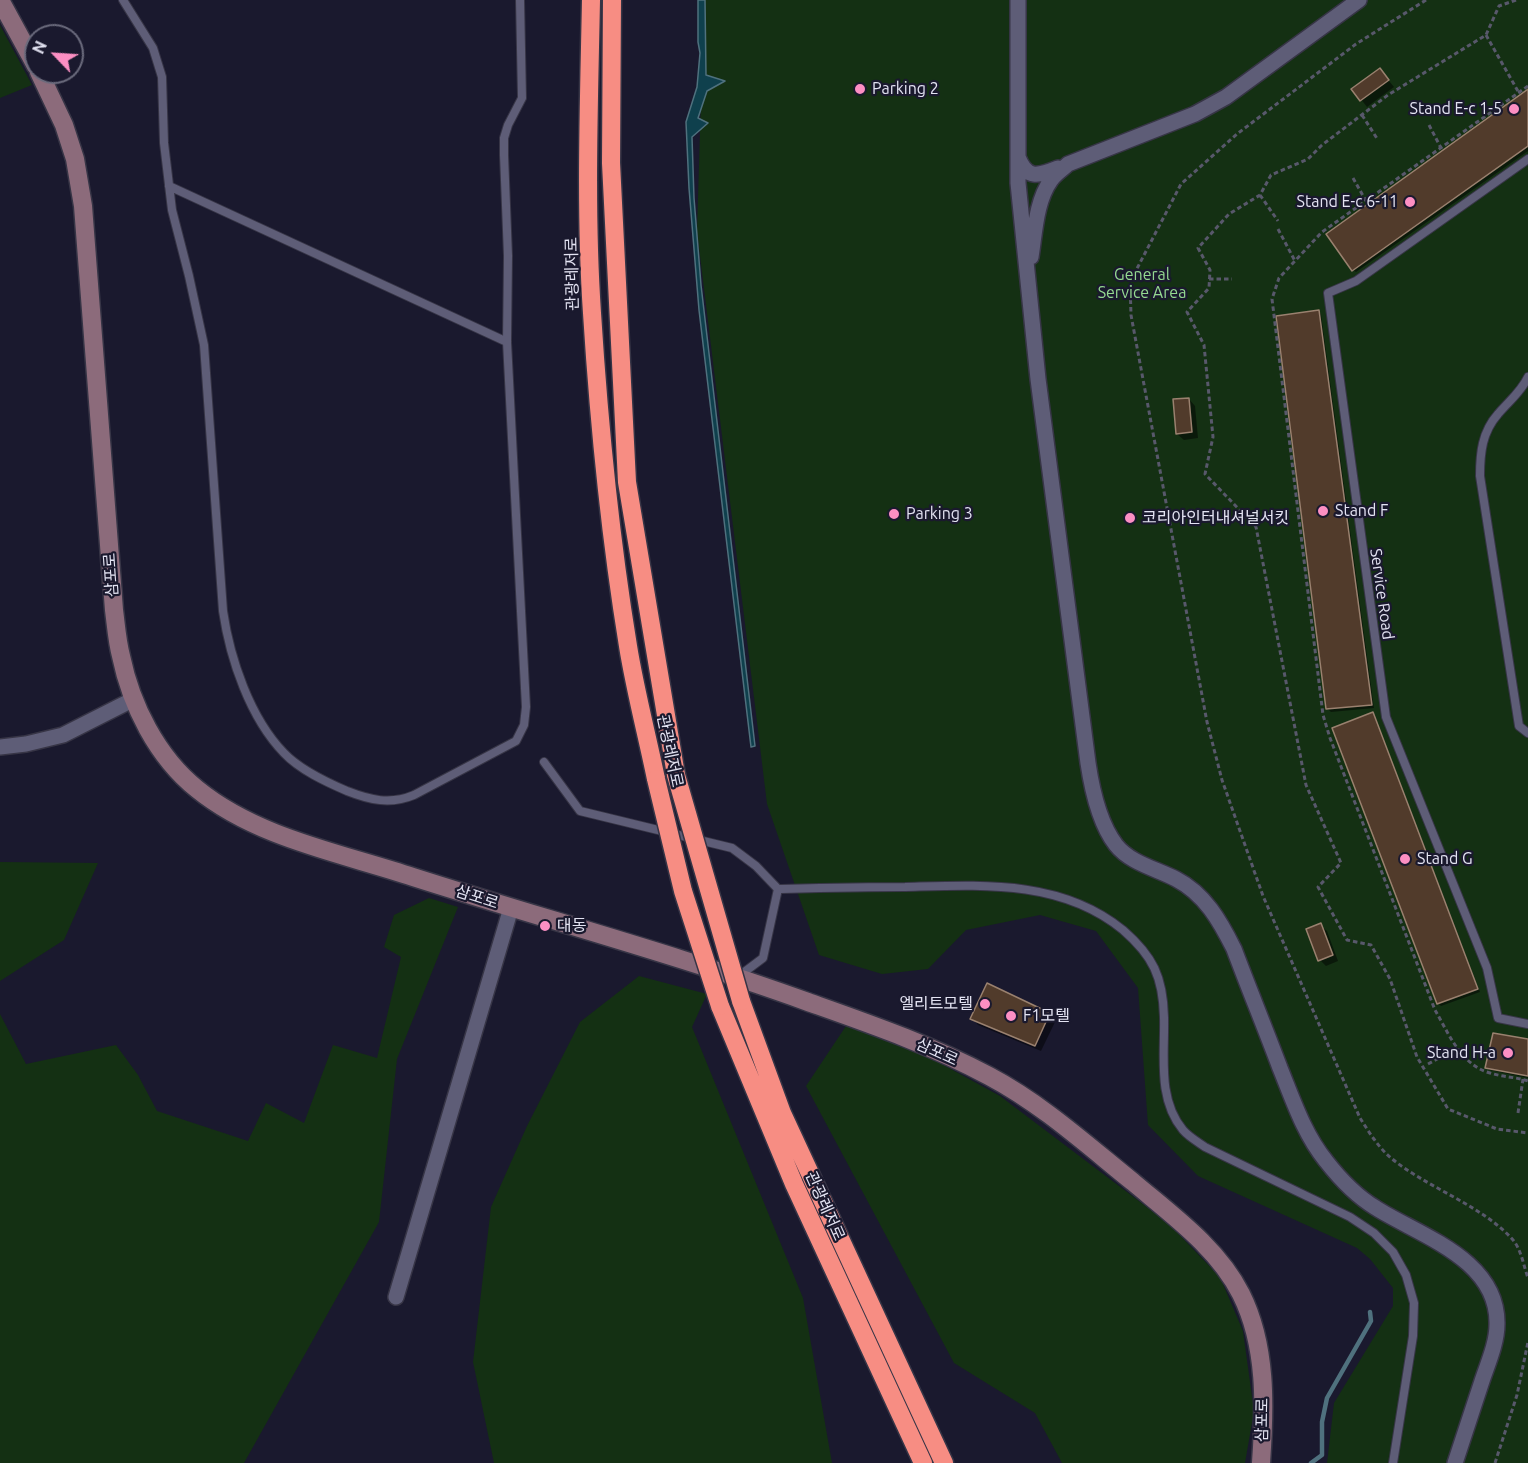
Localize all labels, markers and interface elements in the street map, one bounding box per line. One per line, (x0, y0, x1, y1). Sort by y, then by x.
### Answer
north arrow (24, 24, 84, 84)
text: N (29, 38, 50, 56)
place label: Parking 2 (872, 79, 939, 99)
marker: Parking 2 (853, 82, 867, 96)
place label: Stand E-c 1-5 (1410, 99, 1502, 119)
marker: Stand E-c 1-5 (1507, 102, 1521, 116)
place label: Stand E-c 6-11 (1297, 192, 1398, 212)
marker: Stand E-c 6-11 (1403, 195, 1417, 209)
street label: 관광레저로 (562, 237, 582, 311)
park label: General Service Area (1098, 265, 1186, 303)
place label: Stand F (1335, 501, 1388, 521)
place label: Parking 3 (906, 504, 973, 524)
marker: Stand F (1316, 504, 1330, 518)
marker: Parking 3 (887, 507, 901, 521)
place label: 코리아인터내셔널서킷 (1142, 508, 1289, 528)
marker: 코리아인터내셔널서킷 (1123, 511, 1137, 525)
street label: Service Road (1366, 547, 1398, 641)
street label: 삼포로 (100, 552, 122, 598)
street label: 관광레저로 (653, 713, 687, 789)
place label: Stand G (1417, 849, 1473, 869)
marker: Stand G (1398, 852, 1412, 866)
street label: 삼포로 (453, 881, 501, 913)
place label: 대동 (557, 916, 586, 936)
marker: 대동 (538, 919, 552, 933)
place label: 엘리트모텔 (899, 994, 973, 1014)
marker: 엘리트모텔 (978, 997, 992, 1011)
place label: F1모텔 (1023, 1006, 1070, 1026)
marker: F1모텔 (1004, 1009, 1018, 1023)
street label: 삼포로 (913, 1034, 961, 1070)
place label: Stand H-a (1427, 1043, 1496, 1063)
marker: Stand H-a (1501, 1046, 1515, 1060)
street label: 관광레저로 (801, 1168, 849, 1244)
street label: 삼포로 (1252, 1398, 1272, 1442)

